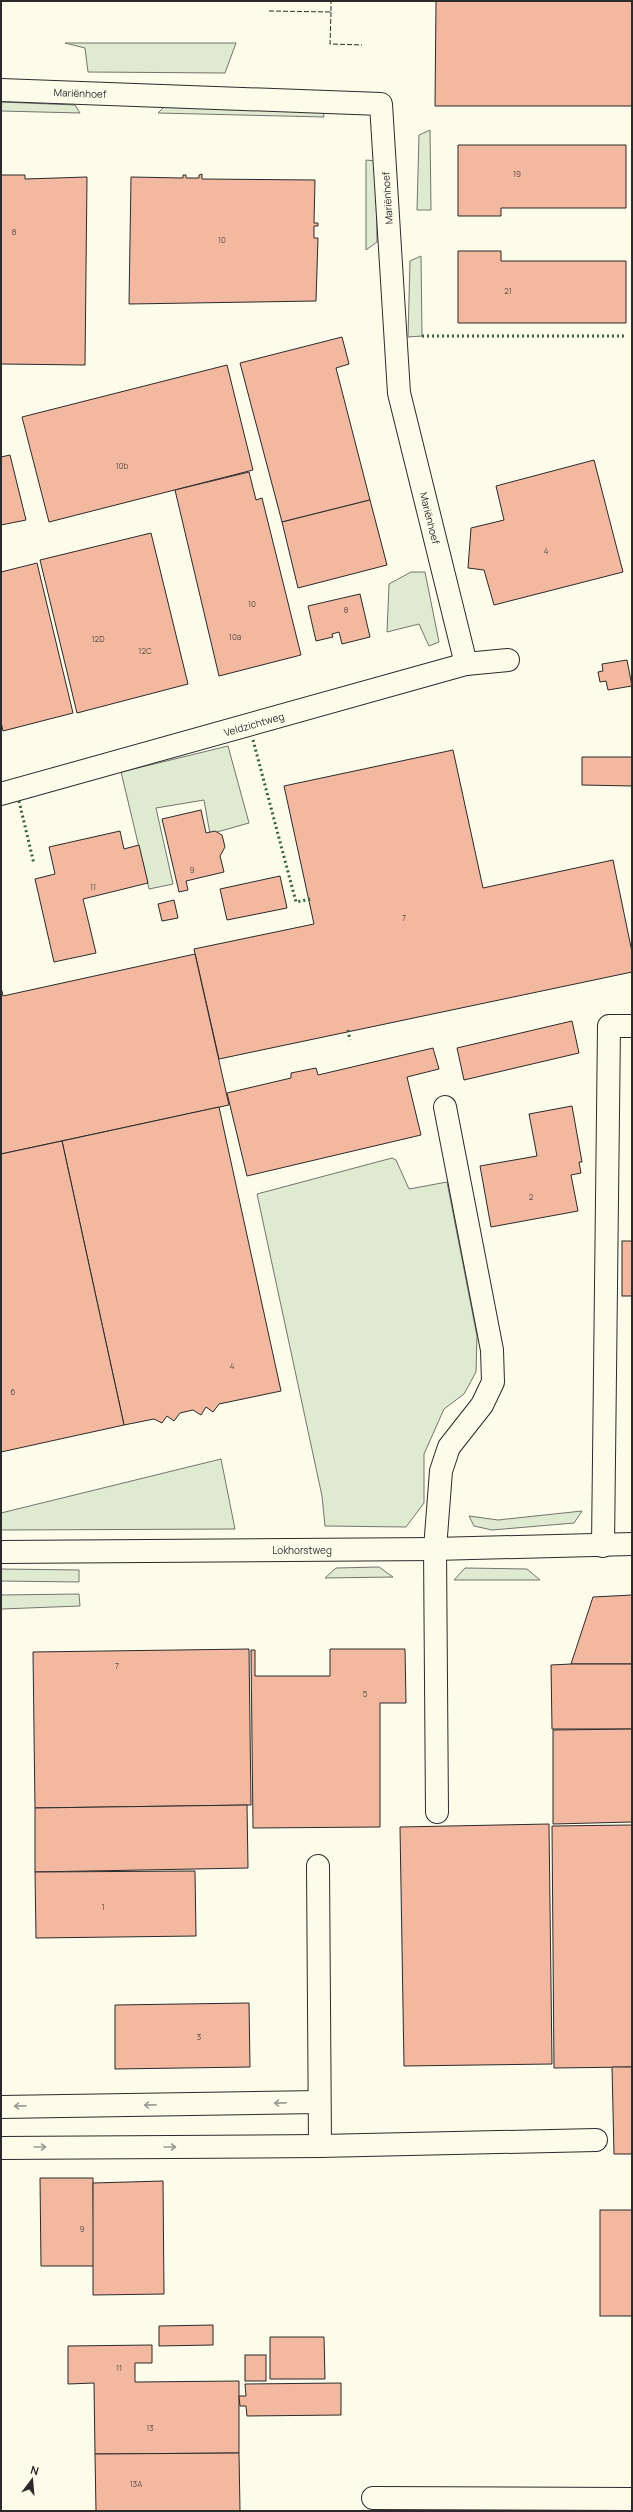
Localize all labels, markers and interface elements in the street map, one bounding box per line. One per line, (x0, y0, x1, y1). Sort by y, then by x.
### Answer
street label: Mariënhoef (53, 85, 107, 101)
house number: 19 (513, 168, 521, 179)
street label: Mariënhoef (378, 171, 396, 225)
house number: 8 (12, 226, 17, 237)
house number: 10 (218, 234, 226, 245)
house number: 21 (504, 285, 512, 296)
house number: 10b (116, 460, 129, 471)
street label: Mariënhoef (417, 491, 443, 546)
house number: 4 (544, 545, 549, 556)
house number: 10 (248, 598, 256, 609)
house number: 8 (344, 604, 349, 615)
house number: 10a (229, 631, 241, 642)
house number: 12D (91, 633, 105, 644)
house number: 12C (138, 645, 152, 656)
street label: Veldzichtweg (222, 709, 286, 739)
house number: 9 (190, 864, 195, 875)
house number: 11 (90, 881, 96, 892)
house number: 7 (402, 912, 406, 923)
house number: 2 (529, 1191, 534, 1202)
house number: 4 (230, 1360, 235, 1371)
house number: 6 (11, 1386, 16, 1397)
street label: Lokhorstweg (272, 1543, 332, 1557)
house number: 7 (115, 1660, 119, 1671)
house number: 5 (363, 1688, 368, 1699)
house number: 1 (101, 1901, 105, 1912)
house number: 3 (197, 2031, 201, 2042)
one-way arrow (274, 2099, 287, 2107)
one-way arrow (144, 2101, 157, 2108)
one-way arrow (14, 2103, 27, 2110)
one-way arrow (33, 2143, 46, 2151)
one-way arrow (163, 2143, 176, 2151)
house number: 9 (80, 2223, 85, 2234)
house number: 11 (116, 2362, 122, 2373)
house number: 13 (146, 2422, 154, 2433)
north arrow (12, 2460, 52, 2500)
text: N (29, 2462, 41, 2478)
house number: 13A (130, 2478, 142, 2489)

